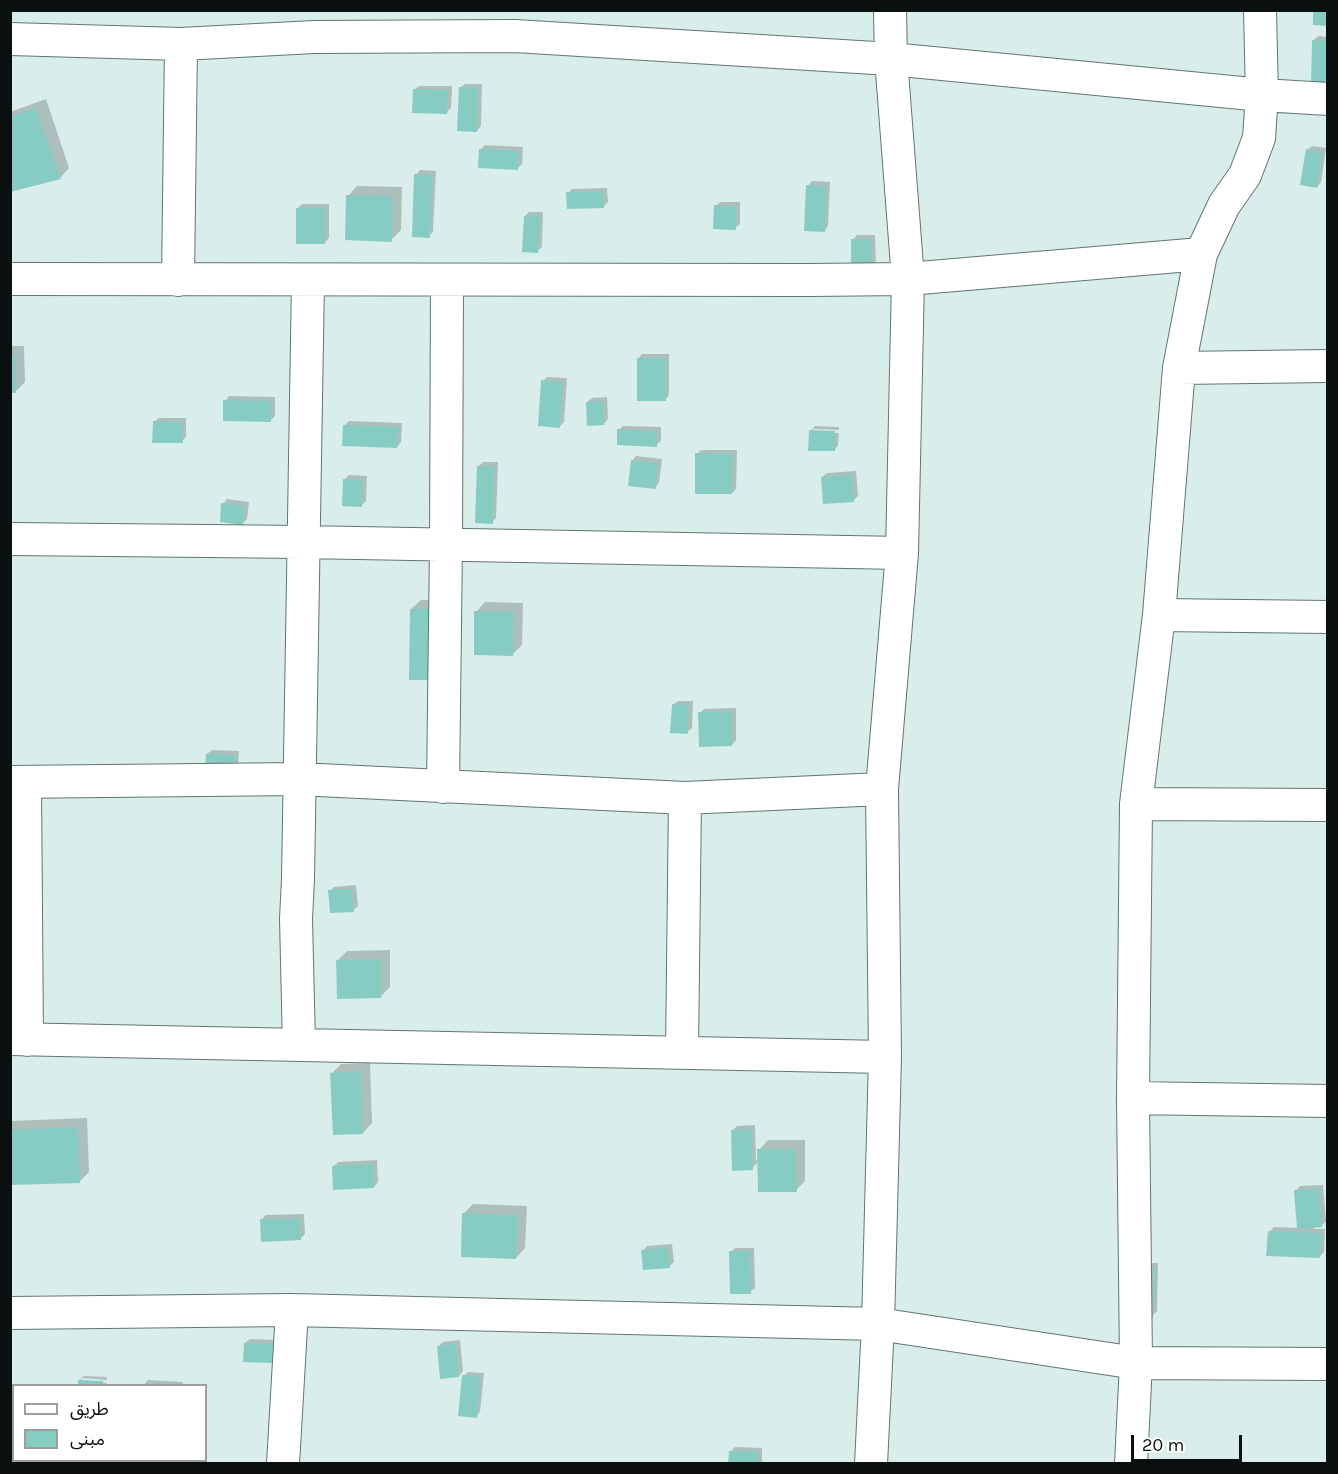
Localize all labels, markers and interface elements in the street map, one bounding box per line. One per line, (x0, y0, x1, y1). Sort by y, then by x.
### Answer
legend (12, 1384, 207, 1462)
text: طريق (70, 1398, 109, 1420)
scale bar (1134, 1423, 1245, 1461)
text: مبنى (70, 1428, 105, 1450)
text: 20 m (1142, 1434, 1184, 1456)

